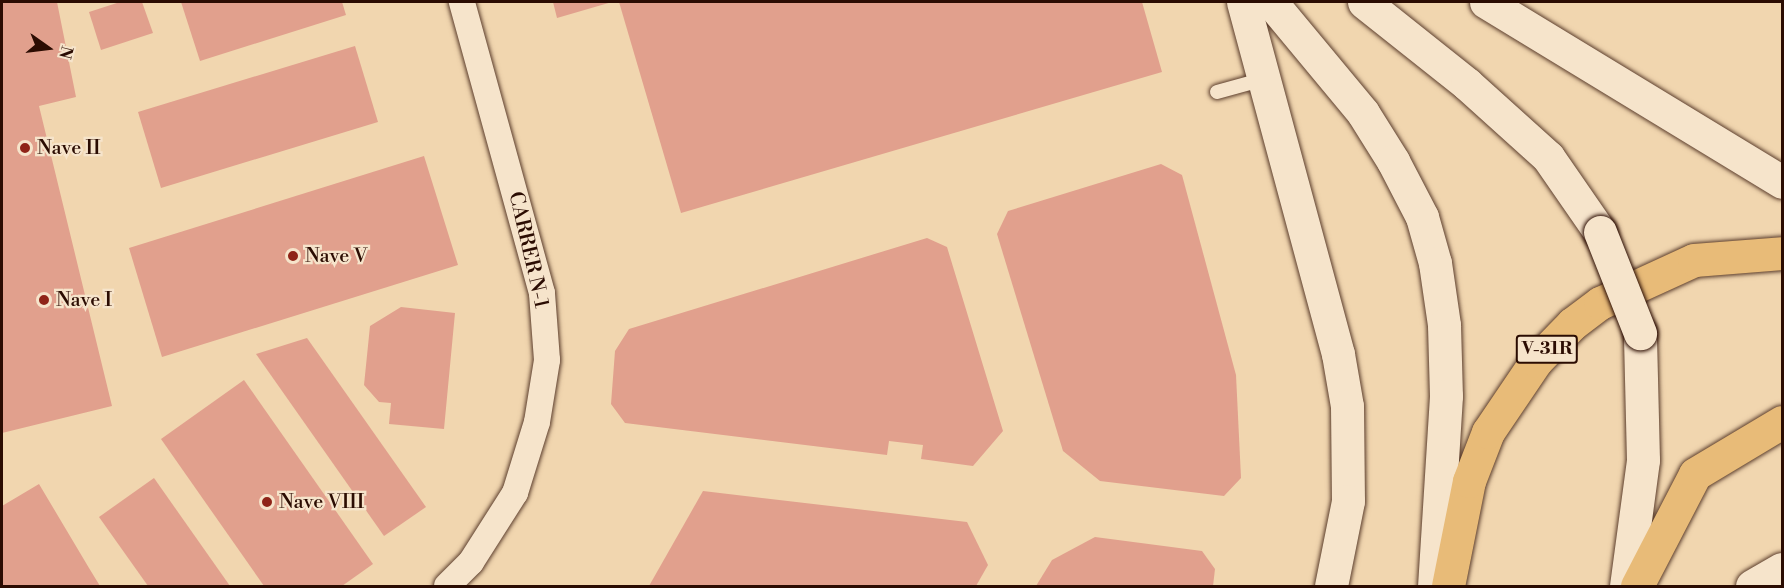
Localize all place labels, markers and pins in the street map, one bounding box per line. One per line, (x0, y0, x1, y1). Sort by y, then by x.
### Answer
place label: Nave II (37, 136, 101, 160)
marker: Nave II (18, 141, 32, 155)
place label: Nave V (305, 244, 368, 268)
marker: Nave V (286, 249, 300, 263)
place label: Nave I (56, 288, 112, 312)
marker: Nave I (37, 293, 51, 307)
place label: Nave VIII (279, 490, 364, 514)
marker: Nave VIII (260, 495, 274, 509)

